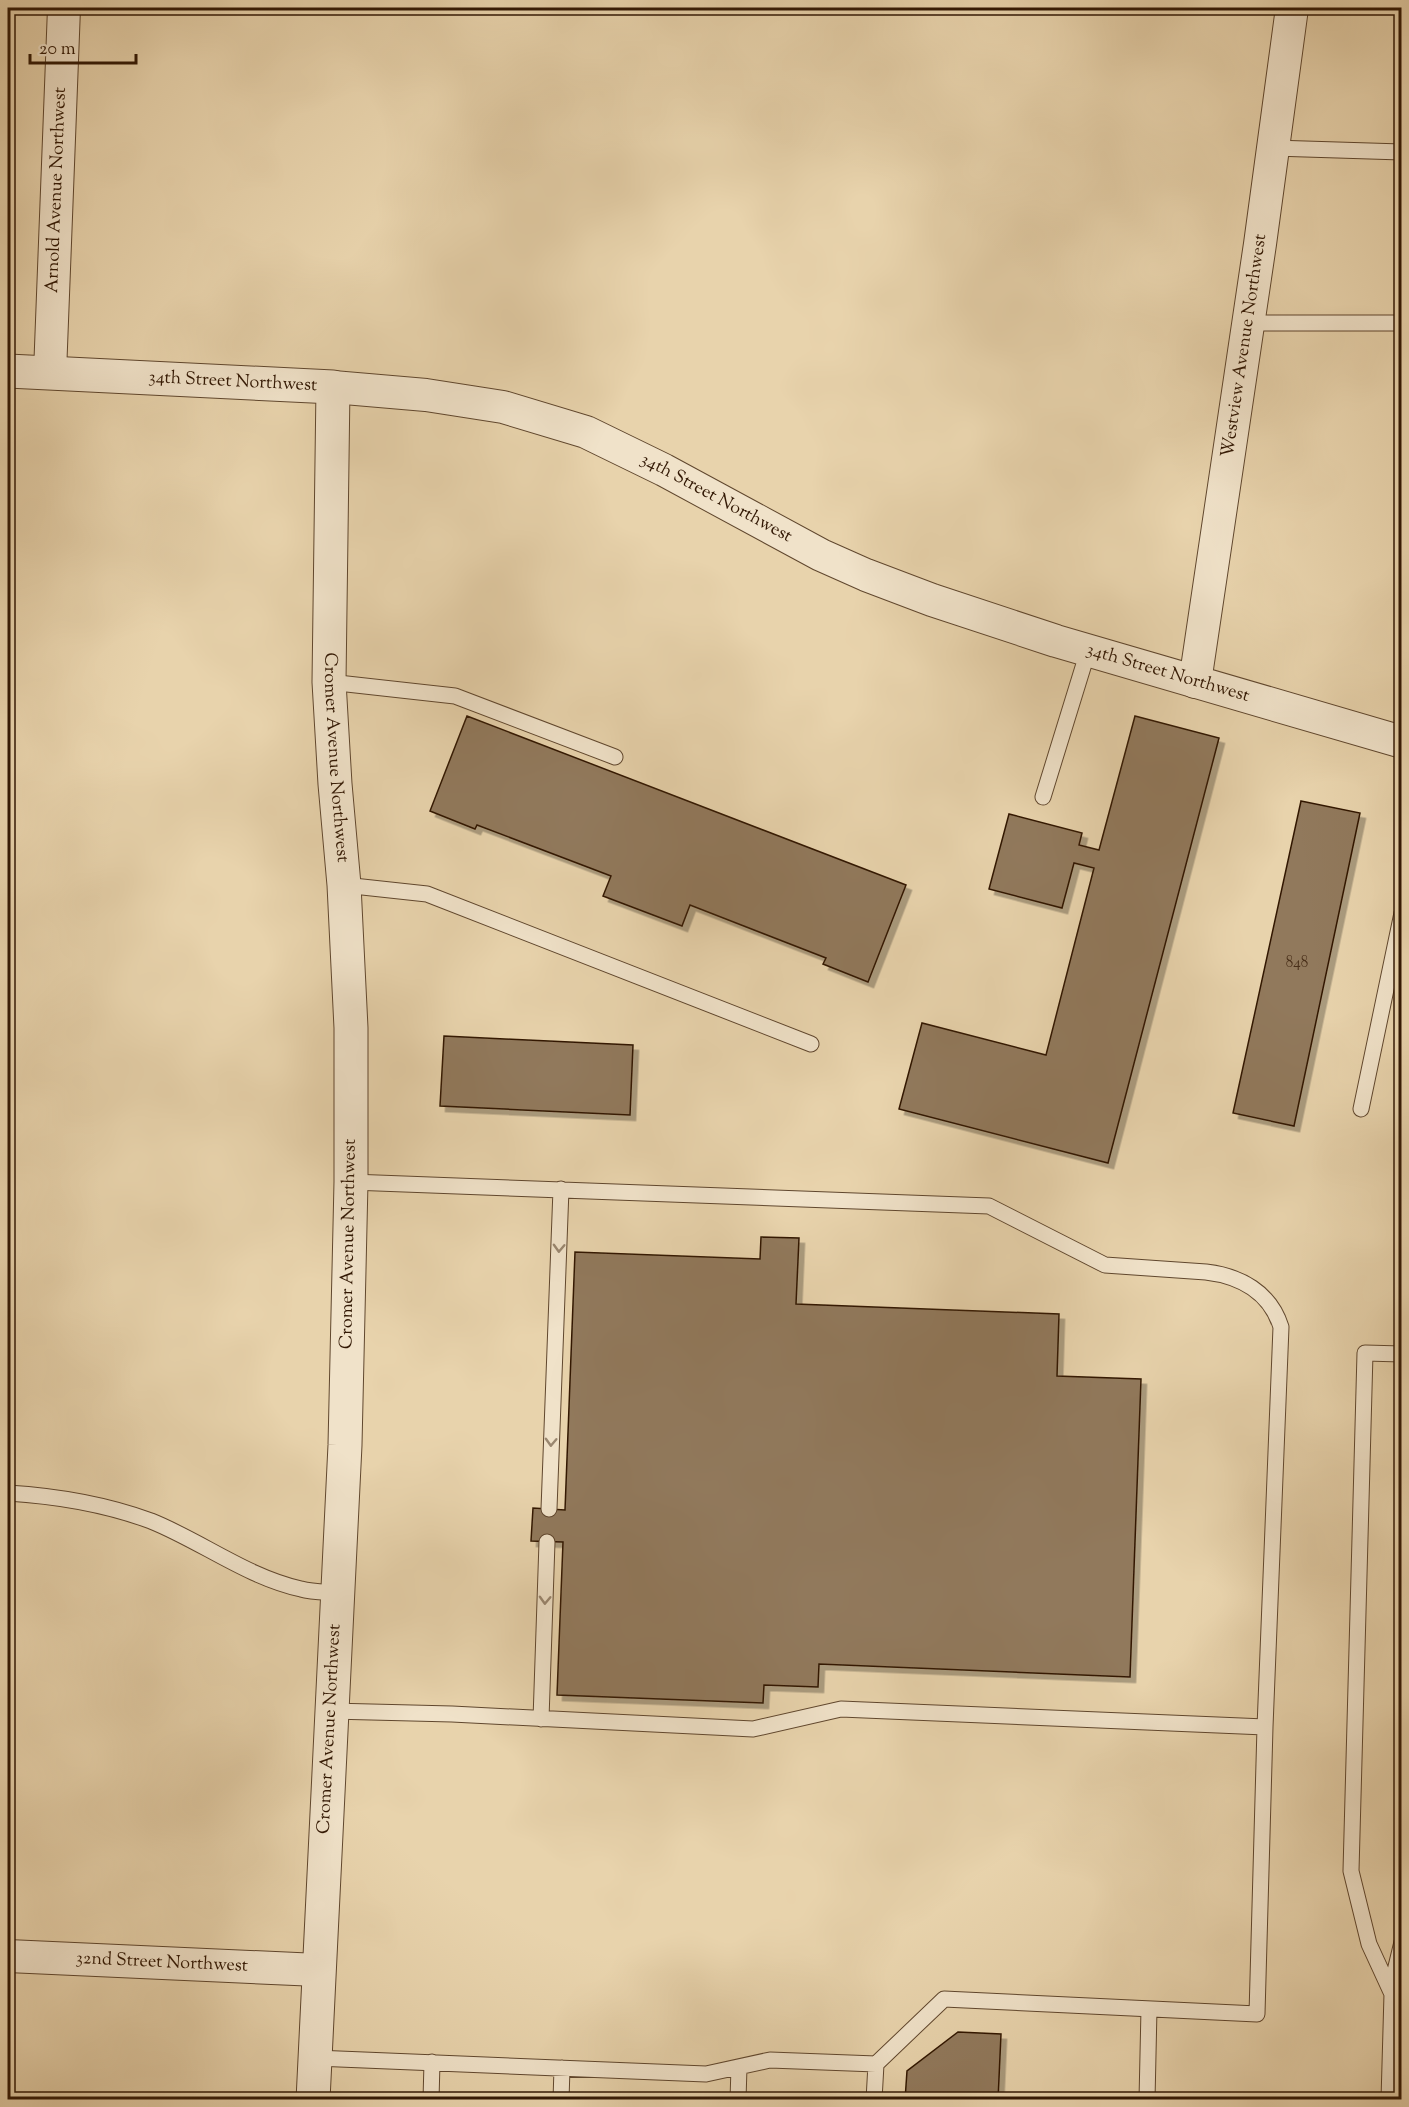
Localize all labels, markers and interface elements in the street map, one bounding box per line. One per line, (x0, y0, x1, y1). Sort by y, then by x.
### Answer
scale bar (30, 27, 136, 65)
text: 20 m (39, 37, 76, 63)
street label: Arnold Avenue Northwest (40, 87, 74, 294)
street label: Westview Avenue Northwest (1215, 232, 1274, 459)
street label: 34th Street Northwest (148, 365, 318, 399)
street label: 34th Street Northwest (636, 447, 797, 550)
street label: 34th Street Northwest (1083, 637, 1252, 710)
street label: Cromer Avenue Northwest (316, 652, 355, 863)
house number: 848 (1286, 953, 1308, 974)
street label: Cromer Avenue Northwest (334, 1139, 364, 1349)
one-way arrow (552, 1243, 565, 1252)
one-way arrow (545, 1438, 558, 1447)
one-way arrow (539, 1596, 552, 1605)
street label: Cromer Avenue Northwest (312, 1623, 348, 1835)
street label: 32nd Street Northwest (75, 1946, 249, 1980)

